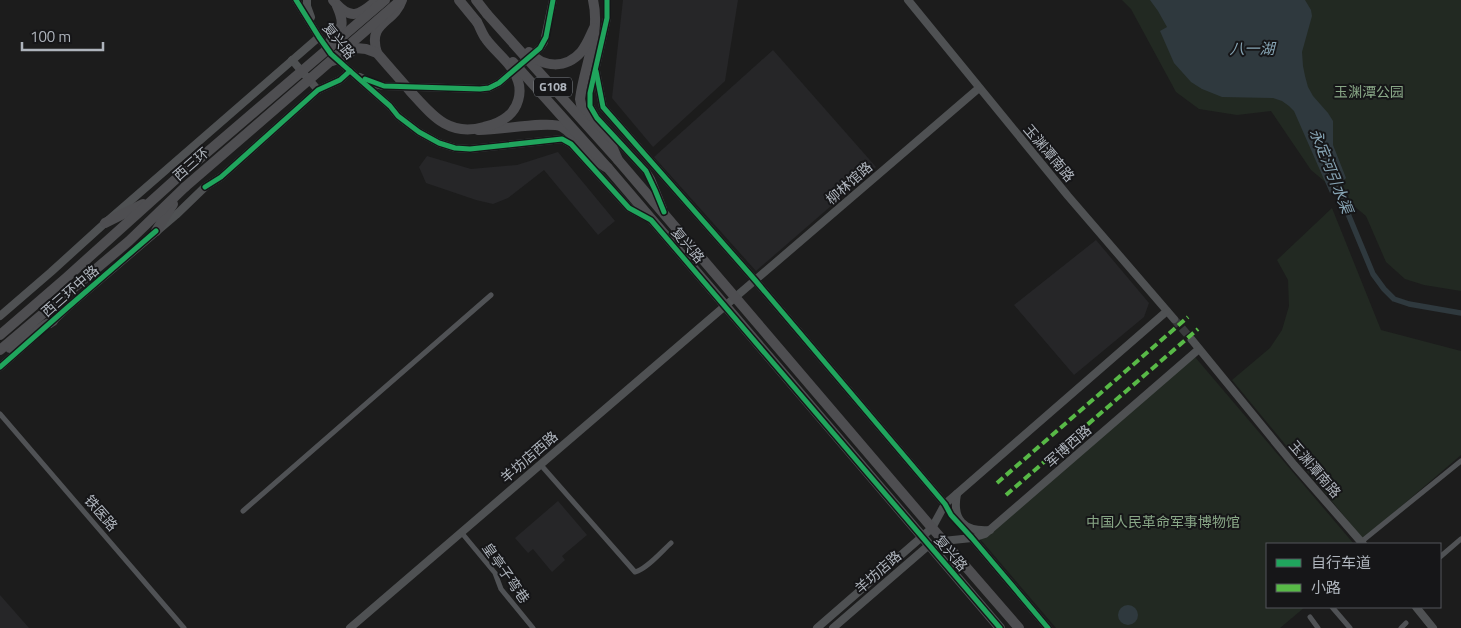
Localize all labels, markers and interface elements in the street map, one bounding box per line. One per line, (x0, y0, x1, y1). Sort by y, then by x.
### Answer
street label: 复兴路 (318, 18, 361, 64)
scale bar (22, 20, 104, 52)
text: 100 m (30, 25, 71, 48)
water label: 八一湖 (1229, 37, 1276, 60)
road number: G108 (534, 77, 572, 96)
park label: 玉渊潭公园 (1334, 81, 1404, 102)
street label: 玉渊潭南路 (1019, 119, 1080, 186)
water label: 永定河引水渠 (1304, 125, 1360, 219)
street label: 西三环 (168, 142, 213, 185)
street label: 柳林馆路 (821, 156, 877, 209)
street label: 复兴路 (667, 222, 710, 268)
street label: 西三环中路 (36, 260, 103, 322)
street label: 军博西路 (1040, 419, 1096, 472)
street label: 羊坊店西路 (495, 426, 562, 488)
street label: 玉渊潭南路 (1284, 435, 1346, 502)
street label: 铁医路 (80, 490, 123, 535)
park label: 中国人民革命军事博物馆 (1086, 511, 1240, 532)
street label: 复兴路 (930, 530, 973, 576)
street label: 皇亭子弯巷 (478, 538, 535, 607)
legend (1266, 543, 1441, 608)
street label: 羊坊店路 (850, 545, 906, 598)
text: 自行车道 (1311, 551, 1371, 574)
text: 小路 (1311, 576, 1341, 599)

